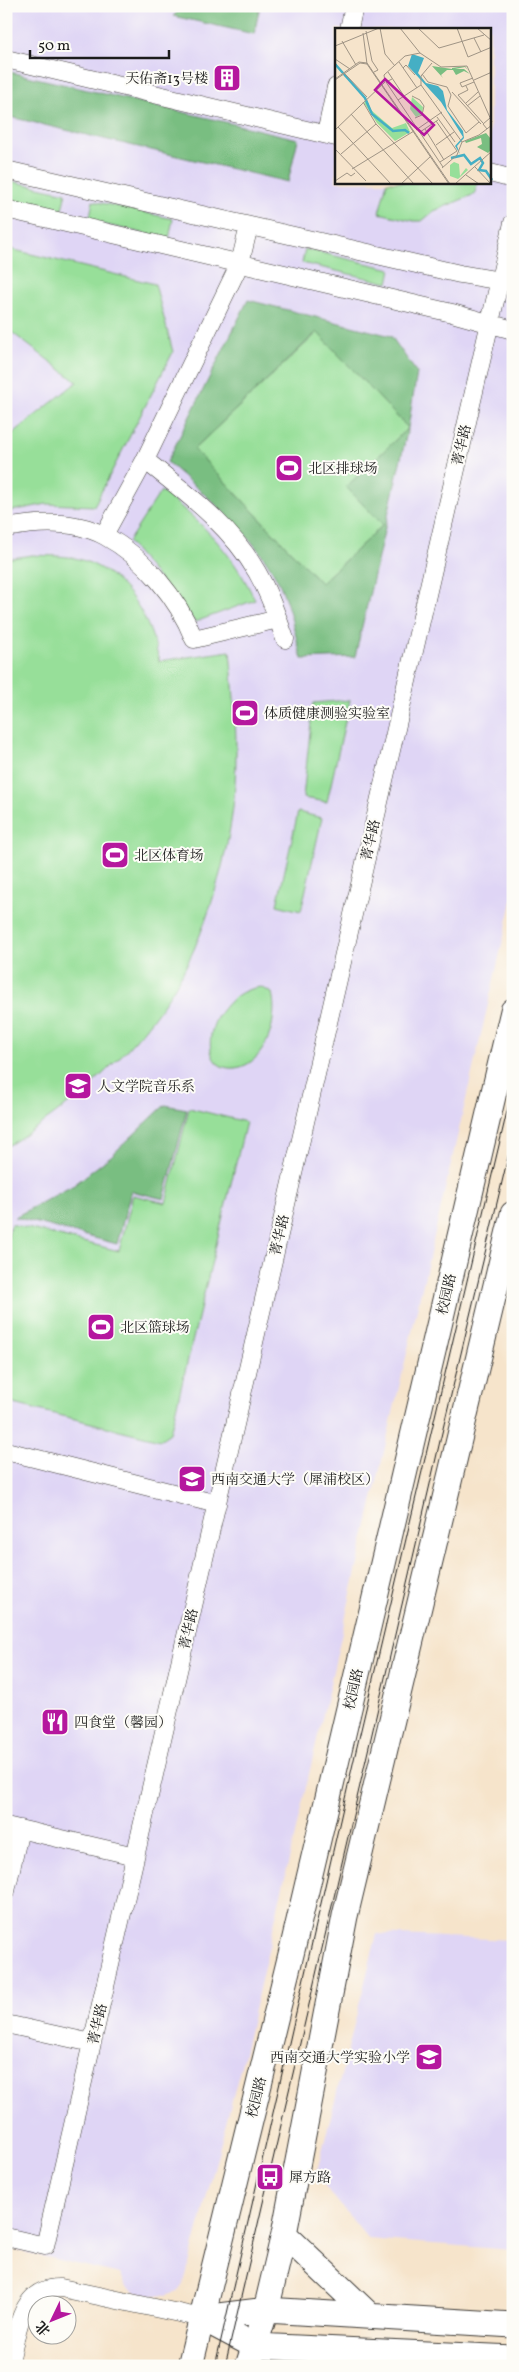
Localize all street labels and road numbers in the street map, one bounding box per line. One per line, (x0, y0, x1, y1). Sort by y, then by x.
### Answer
street label: 菁华路 (448, 423, 476, 468)
street label: 菁华路 (357, 818, 385, 863)
street label: 菁华路 (266, 1213, 294, 1258)
street label: 校园路 (433, 1272, 461, 1317)
street label: 菁华路 (175, 1607, 203, 1652)
street label: 校园路 (340, 1667, 368, 1712)
street label: 菁华路 (84, 2002, 112, 2047)
street label: 校园路 (243, 2075, 272, 2120)

